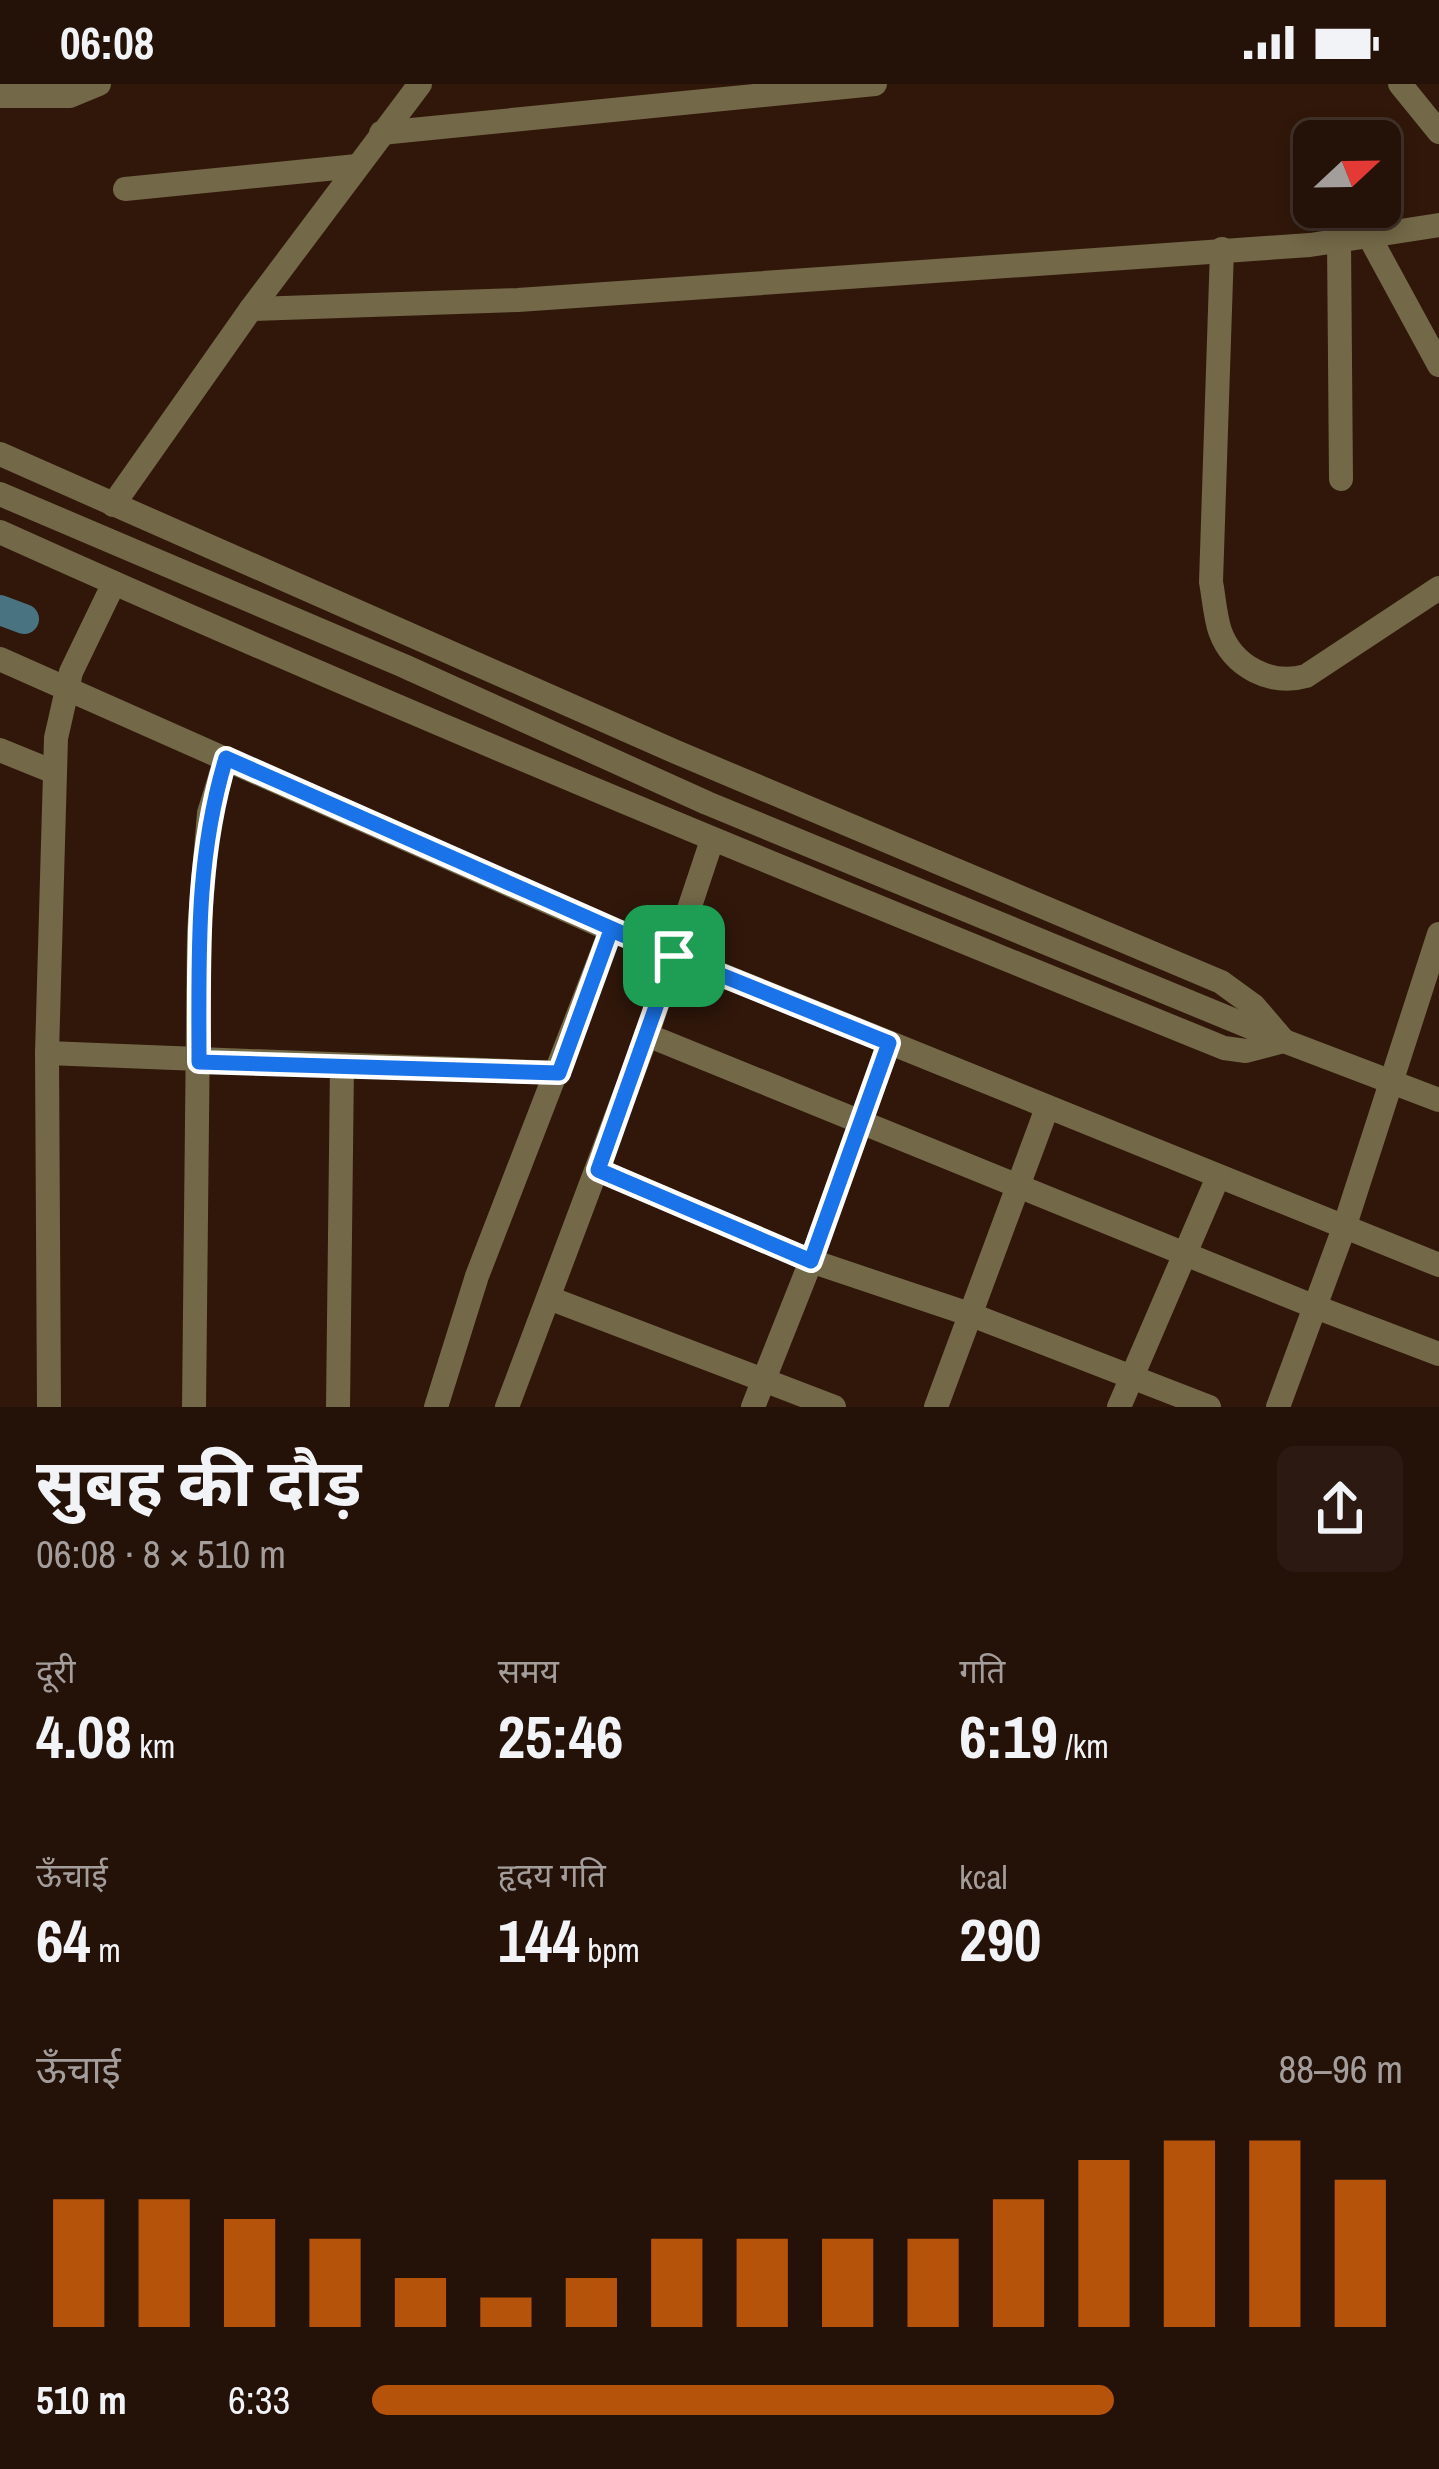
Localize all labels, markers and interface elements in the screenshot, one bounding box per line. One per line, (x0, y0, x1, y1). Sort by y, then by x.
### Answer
text: 06:08 (60, 12, 154, 73)
north arrow (1293, 120, 1401, 228)
map controls (1293, 120, 1401, 228)
pin (623, 905, 725, 1007)
icon: arrive (641, 923, 707, 989)
text: सुबह की दौड़ (36, 1438, 361, 1527)
button: share (1277, 1446, 1403, 1572)
text: 06:08 · 8 × 510 m (36, 1528, 286, 1580)
text: दूरी (36, 1649, 76, 1693)
text: समय (498, 1649, 559, 1693)
text: गति (959, 1649, 1005, 1693)
text: 4.08 (36, 1696, 132, 1777)
text: 25:46 (498, 1696, 623, 1777)
text: 6:19 (959, 1696, 1058, 1777)
text: km (132, 1724, 175, 1768)
text: /km (1058, 1724, 1109, 1768)
text: ऊँचाई (36, 1853, 108, 1897)
text: हृदय गति (498, 1853, 606, 1897)
text: kcal (959, 1855, 1007, 1899)
text: 290 (959, 1899, 1041, 1980)
text: 64 (36, 1900, 91, 1981)
text: 144 (498, 1900, 580, 1981)
text: m (91, 1928, 121, 1972)
text: bpm (580, 1928, 640, 1972)
text: ऊँचाई (36, 2043, 121, 2095)
text: 88–96 m (1279, 2043, 1403, 2095)
text: 510 m (36, 2374, 127, 2426)
text: 6:33 (228, 2374, 290, 2426)

